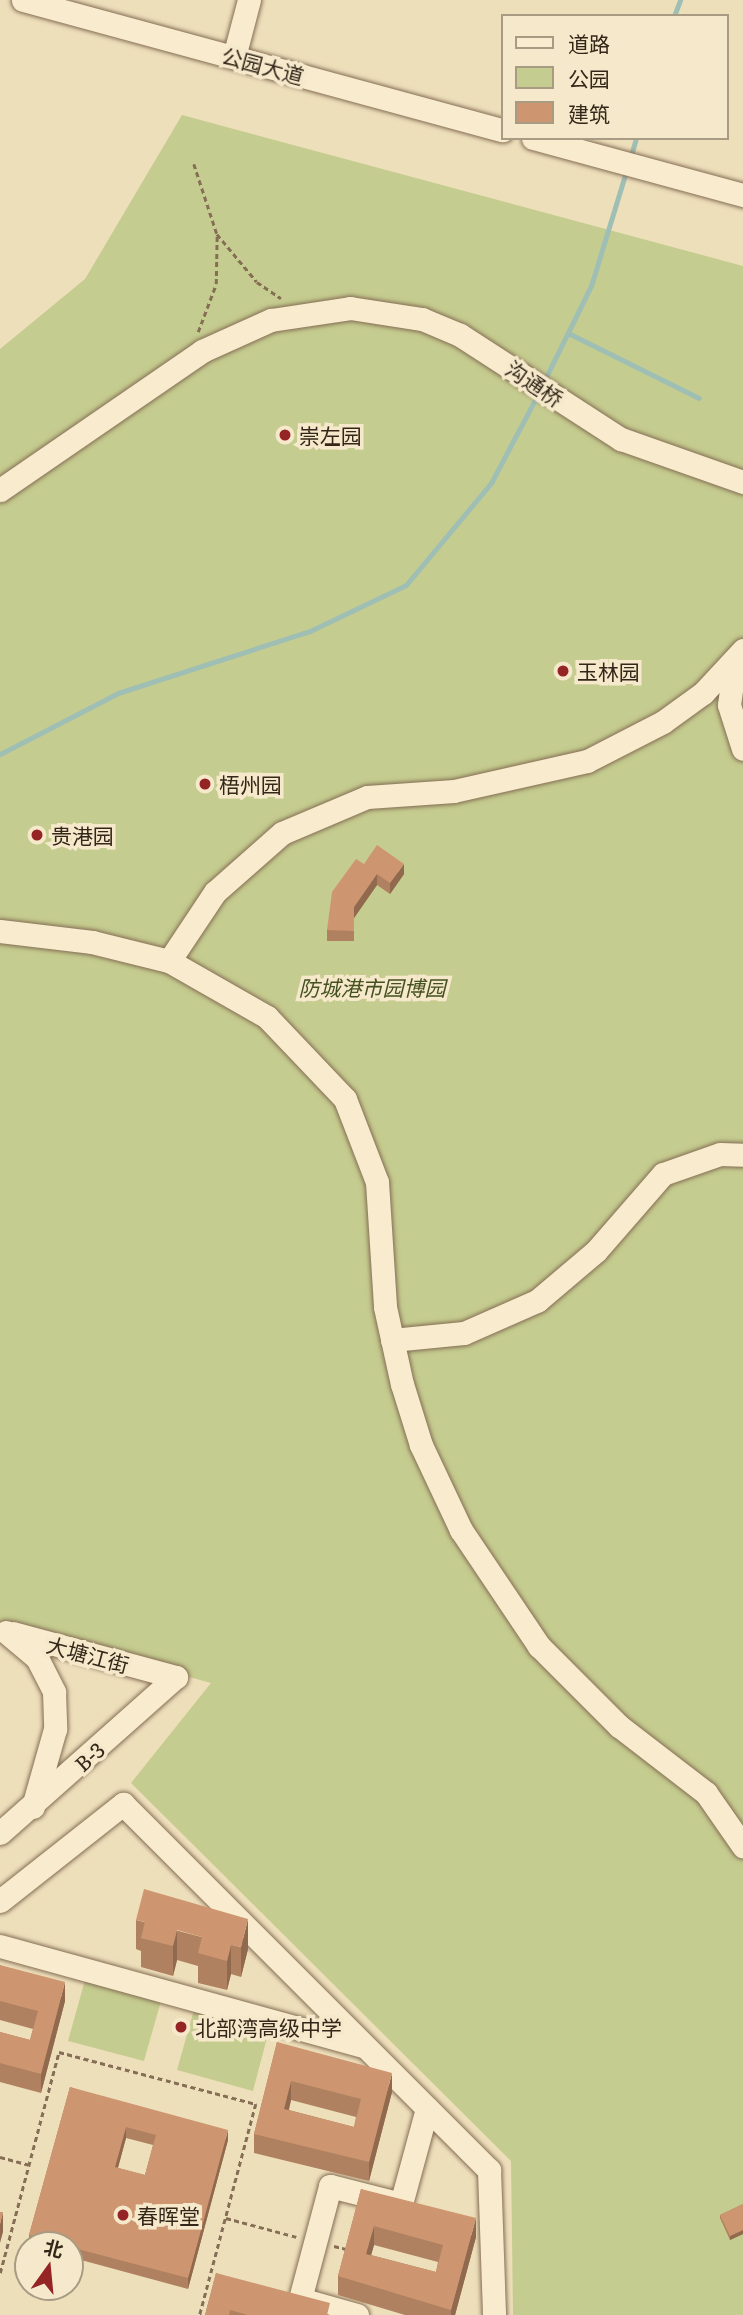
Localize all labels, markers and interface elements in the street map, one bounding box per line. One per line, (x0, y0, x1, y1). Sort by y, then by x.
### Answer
legend (502, 14, 729, 140)
text: 道路 (568, 27, 610, 58)
street label: 公园大道 (219, 42, 307, 88)
text: 公园 (568, 62, 610, 93)
text: 建筑 (568, 97, 610, 128)
street label: 沟通桥 (502, 355, 568, 411)
place label: 崇左园 (299, 422, 362, 448)
marker: 崇左园 (277, 427, 293, 443)
place label: 玉林园 (577, 658, 640, 684)
marker: 玉林园 (555, 663, 571, 679)
place label: 梧州园 (219, 771, 282, 797)
marker: 梧州园 (197, 776, 213, 792)
place label: 贵港园 (51, 822, 114, 848)
marker: 贵港园 (29, 827, 45, 843)
park label: 防城港市园博园 (299, 974, 445, 1000)
street label: 大塘江街 (44, 1631, 132, 1677)
street label: B-3 (69, 1736, 109, 1776)
place label: 北部湾高级中学 (195, 2014, 342, 2040)
marker: 北部湾高级中学 (173, 2019, 189, 2035)
place label: 春晖堂 (137, 2202, 200, 2228)
marker: 春晖堂 (115, 2207, 131, 2223)
north arrow (14, 2231, 84, 2301)
text: 北 (41, 2232, 67, 2264)

